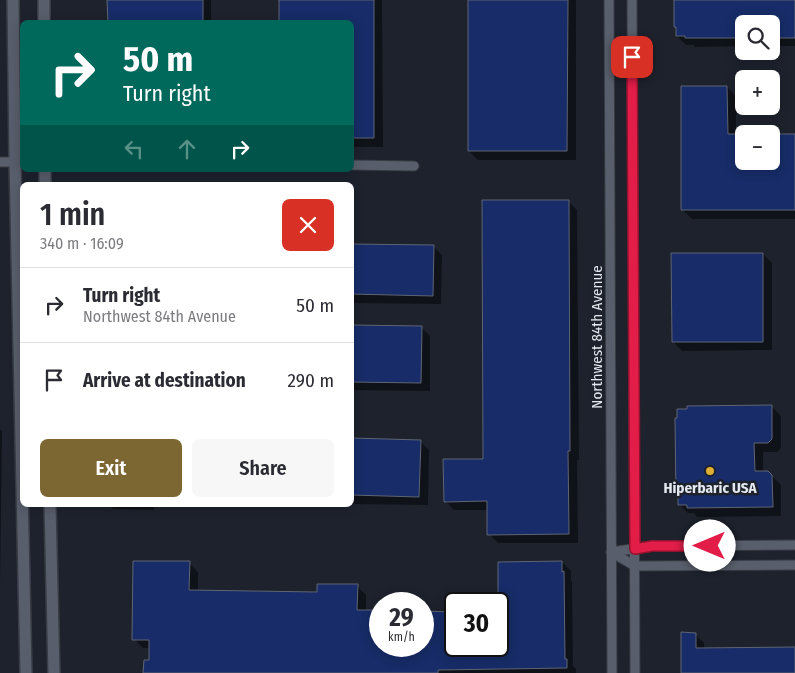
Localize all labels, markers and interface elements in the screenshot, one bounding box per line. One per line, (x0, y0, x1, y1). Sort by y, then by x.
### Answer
map controls (735, 15, 780, 170)
button: search (735, 15, 780, 60)
pin (611, 36, 653, 78)
text: 50 m (123, 38, 193, 80)
icon: right (40, 40, 105, 105)
icon: arrive (618, 43, 646, 71)
button: + (735, 70, 780, 115)
text: Turn right (123, 80, 211, 107)
button: − (735, 125, 780, 170)
icon: left (120, 135, 148, 163)
icon: ahead (173, 135, 201, 163)
icon: right (226, 135, 254, 163)
text: 1 min (40, 197, 105, 233)
button: close (282, 199, 334, 251)
text: 340 m · 16:09 (40, 234, 124, 253)
street label: Northwest 84th Avenue (588, 265, 606, 409)
text: Turn right (83, 284, 160, 307)
icon: right (40, 291, 68, 319)
text: 50 m (296, 294, 334, 317)
text: Northwest 84th Avenue (83, 307, 236, 326)
icon: arrive (40, 366, 68, 394)
text: Arrive at destination (83, 369, 246, 392)
text: 290 m (288, 369, 334, 392)
button: Exit (40, 439, 182, 497)
button: Share (192, 439, 334, 497)
marker: Hiperbaric USA (704, 465, 716, 477)
place label: Hiperbaric USA (663, 479, 757, 497)
position arrow (683, 519, 735, 571)
speed limit sign: 30 (444, 592, 509, 657)
text: 29 (389, 603, 414, 633)
text: km/h (388, 630, 415, 644)

